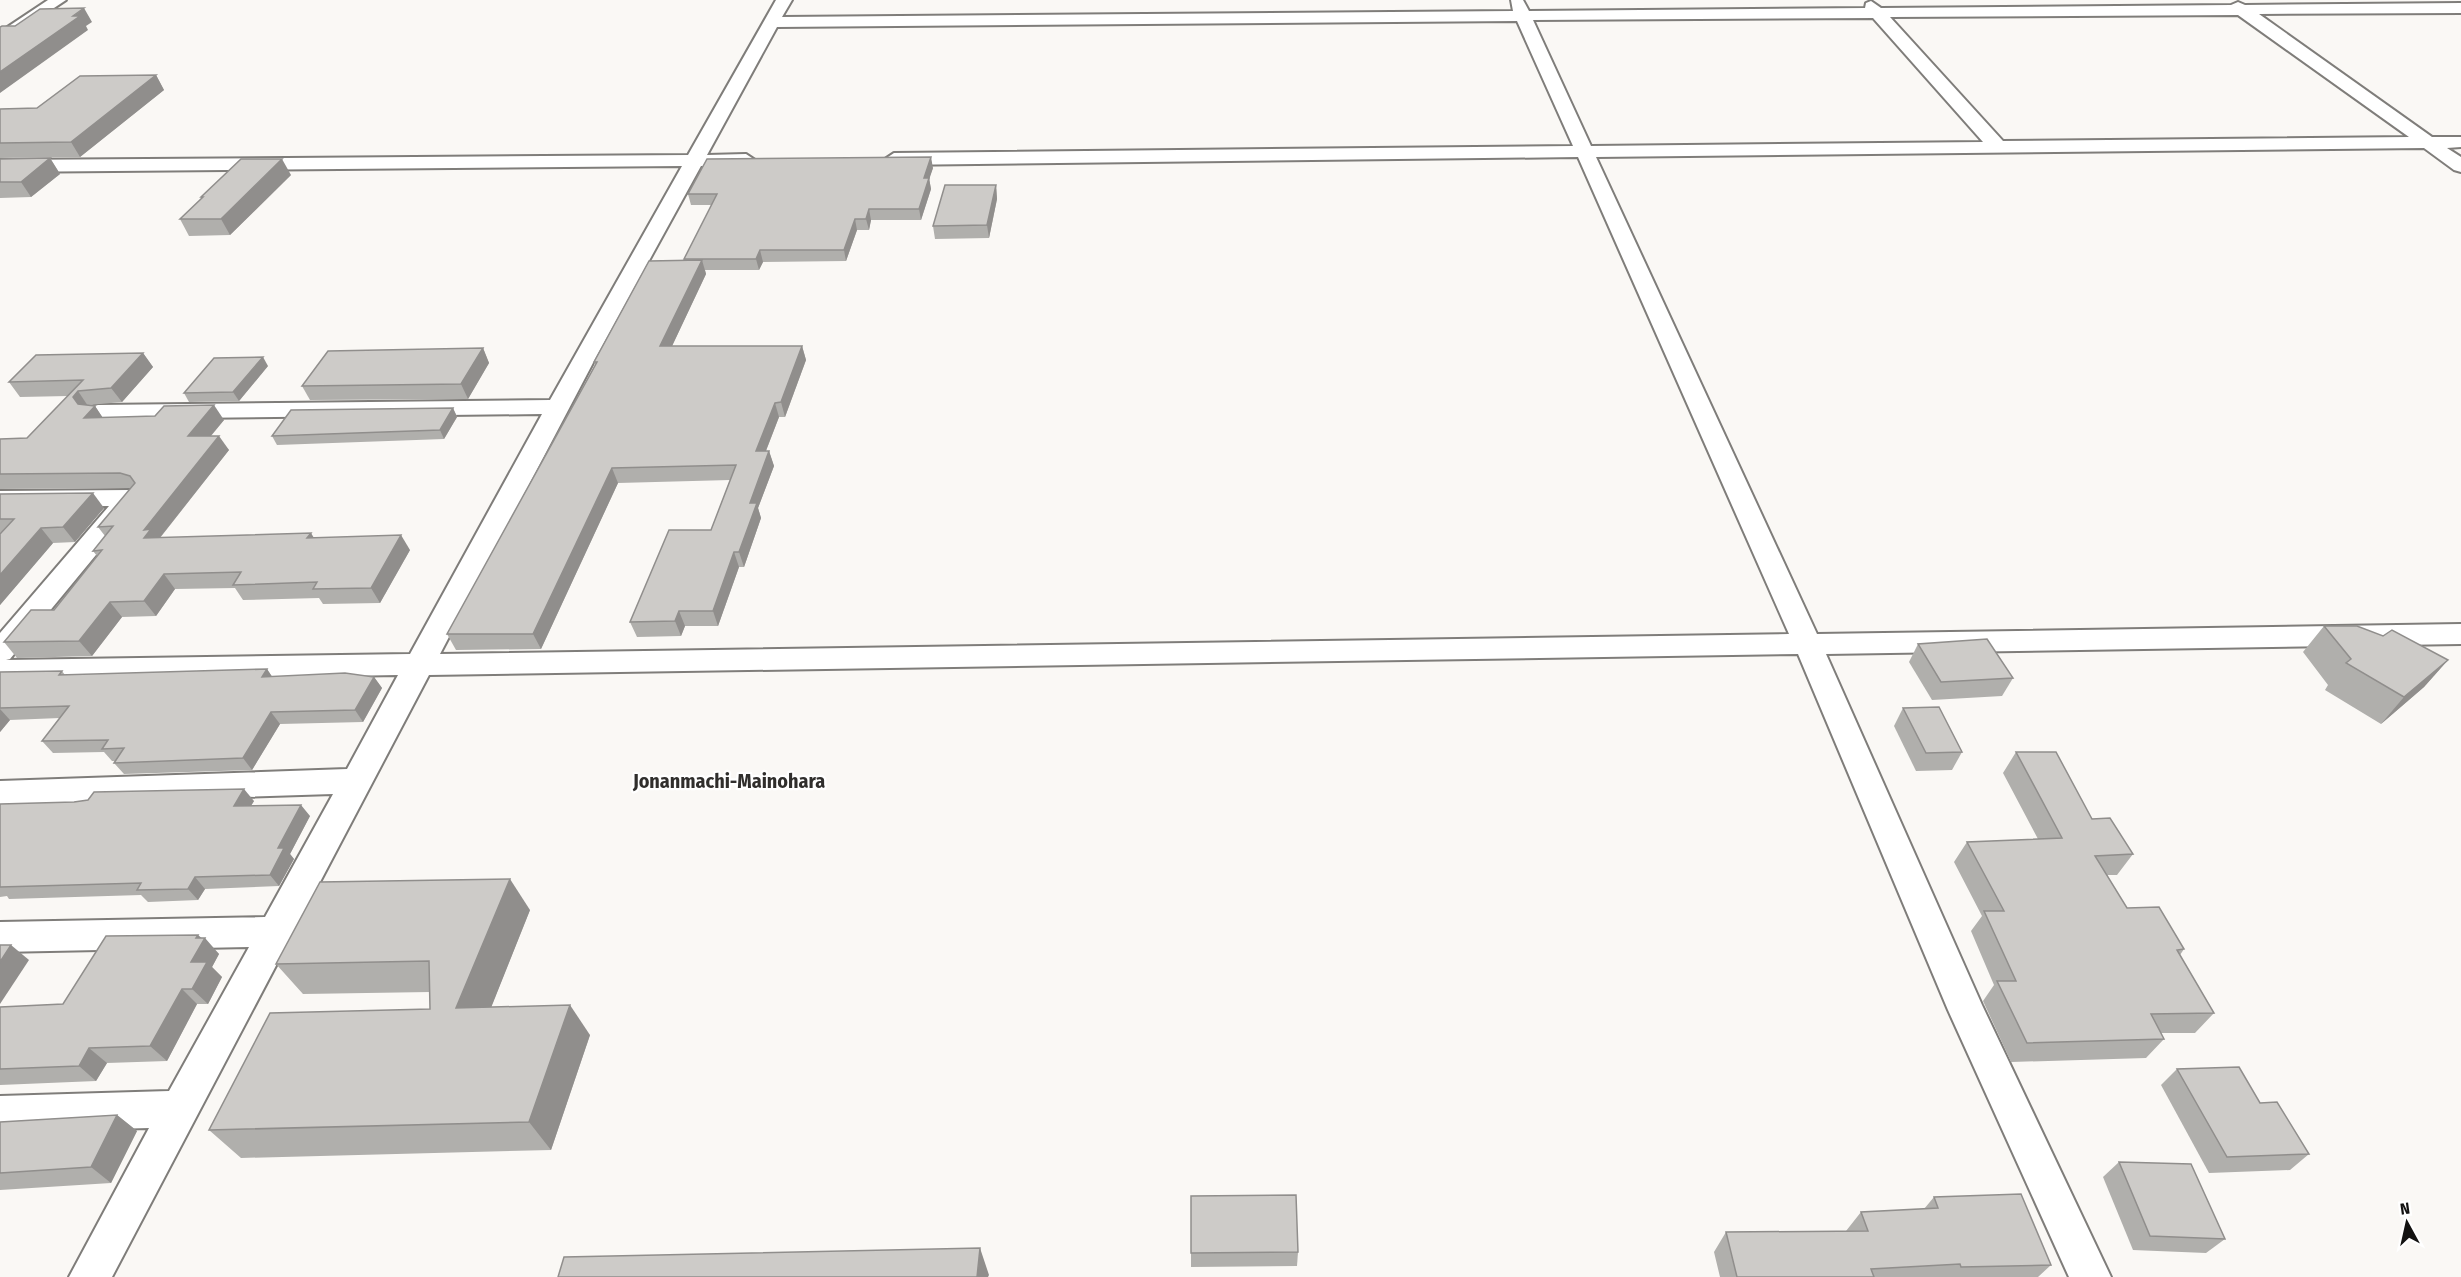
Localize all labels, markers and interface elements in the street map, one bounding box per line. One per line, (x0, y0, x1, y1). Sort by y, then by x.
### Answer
district label: Jonanmachi-Mainohara (632, 769, 825, 793)
north arrow (2377, 1193, 2437, 1253)
text: N (2399, 1199, 2411, 1219)

